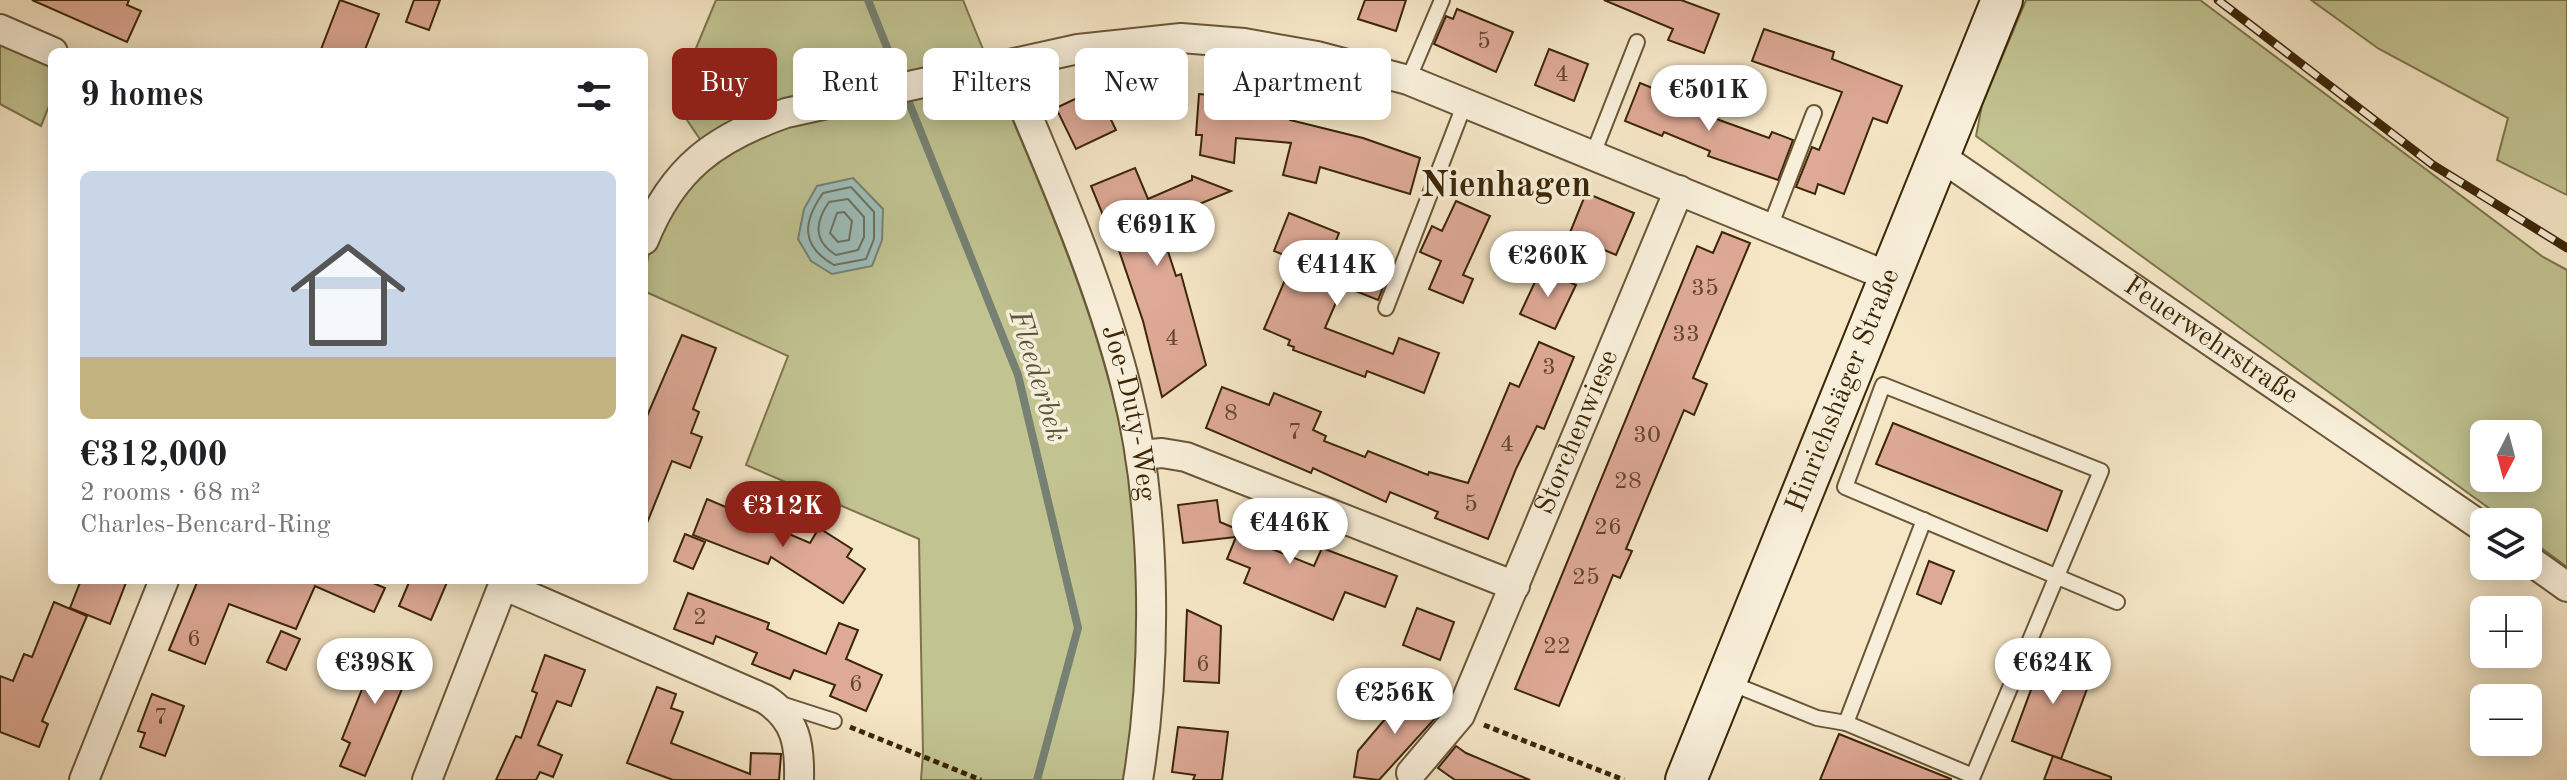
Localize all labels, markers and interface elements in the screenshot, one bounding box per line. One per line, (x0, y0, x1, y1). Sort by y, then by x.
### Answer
house number: 5 (1477, 30, 1491, 54)
chip: Buy (672, 48, 777, 120)
chip: Rent (793, 48, 907, 120)
chip: Filters (923, 48, 1059, 120)
chip: New (1075, 48, 1188, 120)
chip: Apartment (1204, 48, 1391, 120)
house number: 4 (1555, 63, 1569, 87)
pin: €501K (1653, 65, 1765, 133)
icon: filters (572, 74, 616, 118)
text: €501K (1669, 78, 1749, 104)
text: 9 homes (80, 79, 203, 113)
district label: Nienhagen (1421, 169, 1591, 205)
pin: €691K (1101, 200, 1213, 268)
text: €691K (1117, 213, 1197, 239)
icon: home (276, 223, 420, 367)
pin: €260K (1492, 231, 1604, 299)
pin: €414K (1281, 240, 1393, 308)
text: €260K (1508, 244, 1588, 270)
text: €414K (1297, 253, 1377, 279)
street label: Hinrichshäger Straße (1782, 265, 1905, 516)
street label: Feuerwehrstraße (2118, 272, 2303, 410)
house number: 35 (1691, 277, 1719, 301)
water label: Fleederbek (1002, 306, 1071, 446)
street label: Joe-Duty-Weg (1095, 322, 1160, 502)
house number: 33 (1672, 323, 1700, 347)
house number: 4 (1165, 327, 1179, 351)
street label: Storchenwiese (1531, 346, 1624, 519)
house number: 3 (1542, 356, 1556, 380)
house number: 8 (1224, 402, 1238, 426)
north arrow (2470, 420, 2542, 492)
map controls (2470, 420, 2542, 756)
house number: 7 (1288, 421, 1302, 445)
house number: 30 (1633, 424, 1661, 448)
house number: 4 (1500, 433, 1514, 457)
text: €312,000 (80, 439, 228, 473)
house number: 28 (1614, 470, 1642, 494)
text: 2 rooms · 68 m² (80, 480, 261, 506)
pin: €312K (727, 481, 839, 549)
house number: 5 (1464, 493, 1478, 517)
text: €312K (743, 494, 823, 520)
pin: €446K (1234, 498, 1346, 566)
button: layers (2470, 508, 2542, 580)
text: €446K (1250, 511, 1330, 537)
text: Charles-Bencard-Ring (80, 512, 331, 538)
house number: 26 (1594, 516, 1622, 540)
house number: 25 (1572, 566, 1600, 590)
button: + (2470, 596, 2542, 668)
house number: 2 (693, 606, 707, 630)
house number: 6 (187, 628, 201, 652)
house number: 22 (1543, 635, 1571, 659)
pin: €398K (319, 638, 431, 706)
pin: €624K (1997, 638, 2109, 706)
text: €398K (335, 651, 415, 677)
text: €624K (2013, 651, 2093, 677)
house number: 6 (1196, 653, 1210, 677)
pin: €256K (1339, 668, 1451, 736)
house number: 6 (849, 673, 863, 697)
text: €256K (1355, 681, 1435, 707)
button: − (2470, 684, 2542, 756)
house number: 7 (154, 706, 168, 730)

